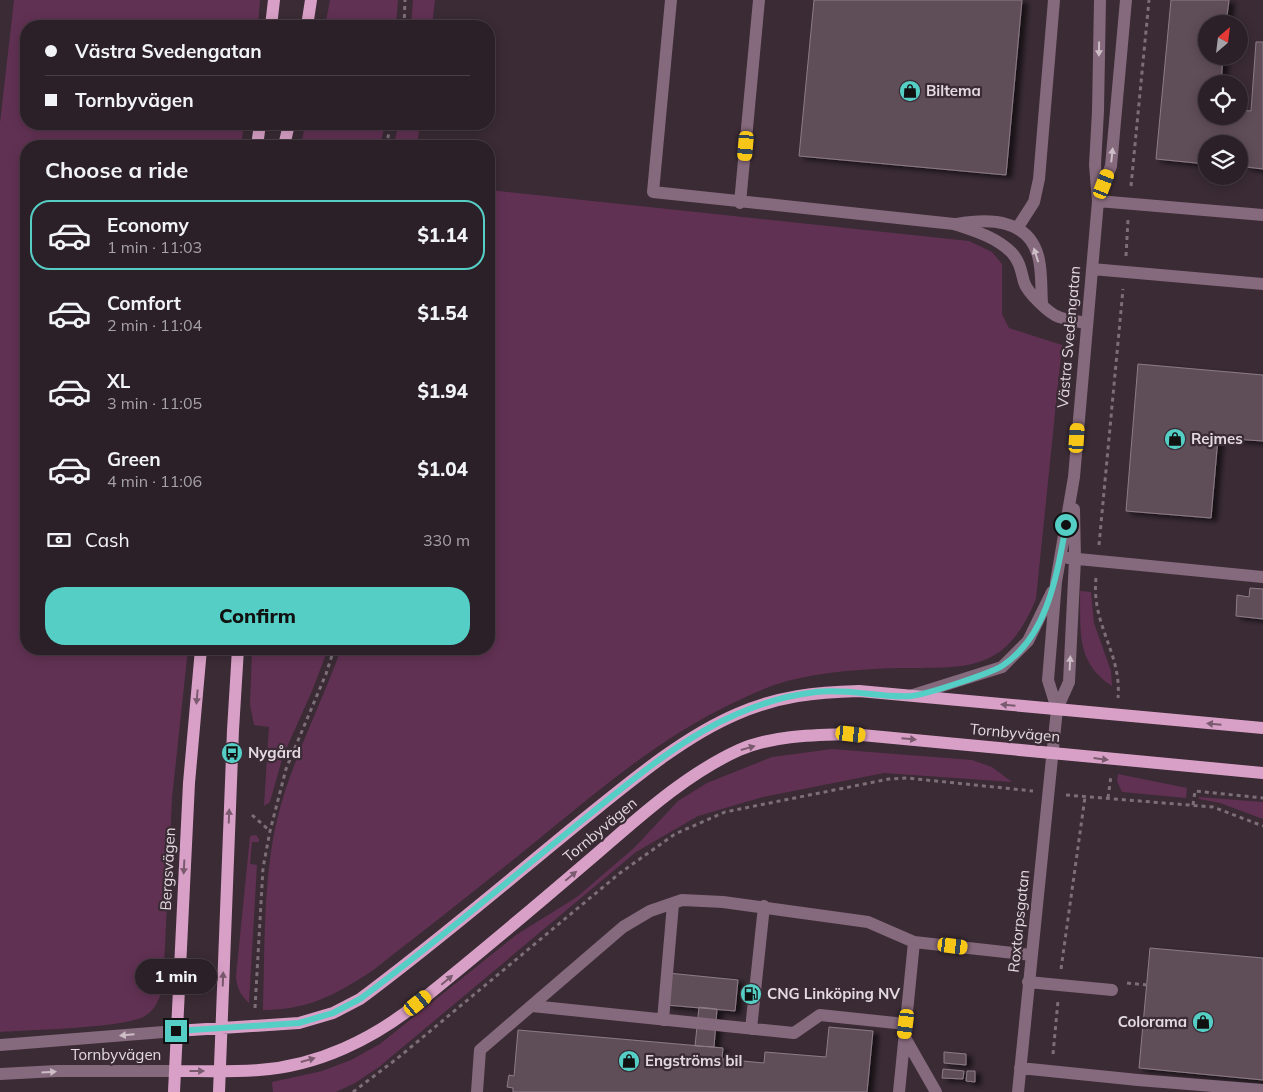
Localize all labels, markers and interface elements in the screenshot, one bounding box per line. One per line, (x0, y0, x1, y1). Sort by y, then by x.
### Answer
north arrow (1198, 15, 1248, 65)
map controls (1198, 15, 1248, 185)
text: Västra Svedengatan (75, 39, 262, 63)
one-way arrow (1095, 41, 1103, 57)
button: locate (1198, 75, 1248, 125)
shop icon: Biltema (898, 79, 922, 103)
place label: Biltema (926, 81, 981, 100)
text: Tornbyvägen (75, 88, 194, 112)
car (737, 130, 754, 162)
button: layers (1198, 135, 1248, 185)
one-way arrow (1108, 146, 1116, 162)
text: Choose a ride (45, 156, 188, 184)
car (1091, 167, 1116, 201)
icon: car (47, 213, 92, 258)
text: Economy (107, 213, 189, 237)
text: $1.14 (417, 223, 468, 247)
text: 1 min · 11:03 (107, 237, 202, 257)
one-way arrow (1032, 247, 1040, 262)
street label: Västra Svedengatan (1053, 265, 1084, 409)
icon: car (47, 291, 92, 336)
text: Comfort (107, 291, 181, 315)
text: $1.54 (417, 301, 468, 325)
text: 2 min · 11:04 (107, 315, 202, 335)
icon: car (47, 369, 92, 414)
text: XL (107, 369, 130, 393)
text: $1.94 (417, 379, 468, 403)
text: 3 min · 11:05 (107, 393, 202, 413)
car (1068, 423, 1085, 453)
shop icon: Rejmes (1163, 427, 1187, 451)
place label: Rejmes (1191, 429, 1243, 448)
icon: car (47, 447, 92, 492)
text: Green (107, 447, 161, 471)
text: $1.04 (417, 457, 468, 481)
text: 4 min · 11:06 (107, 471, 202, 491)
route start (1055, 514, 1077, 536)
icon: cash (45, 526, 73, 554)
text: Cash (85, 528, 130, 552)
text: 330 m (423, 530, 470, 550)
button: Confirm (45, 587, 470, 645)
one-way arrow (1067, 654, 1075, 670)
one-way arrow (192, 690, 200, 706)
one-way arrow (1000, 700, 1016, 708)
street label: Tornbyvägen (969, 719, 1061, 746)
one-way arrow (1206, 720, 1222, 728)
car (835, 725, 866, 743)
one-way arrow (901, 736, 917, 744)
bus stop icon: Nygård (220, 741, 244, 765)
place label: Nygård (248, 743, 301, 762)
one-way arrow (741, 743, 756, 751)
one-way arrow (1093, 755, 1109, 763)
street label: Tornbyvägen (559, 793, 641, 866)
one-way arrow (226, 808, 234, 824)
street label: Bergsvägen (156, 827, 179, 911)
one-way arrow (180, 859, 188, 875)
street label: Roxtorpsgatan (1004, 869, 1033, 973)
one-way arrow (565, 870, 578, 881)
car (937, 937, 968, 955)
callout: 1 min (135, 958, 217, 994)
text: 1 min (155, 966, 197, 986)
one-way arrow (219, 970, 227, 986)
one-way arrow (440, 974, 453, 985)
fuel station icon: CNG Linköping NV (739, 982, 763, 1006)
place label: CNG Linköping NV (767, 984, 900, 1003)
car (401, 988, 434, 1018)
car (896, 1008, 915, 1040)
shop icon: Colorama (1191, 1010, 1215, 1034)
place label: Colorama (1118, 1012, 1187, 1031)
route end (165, 1020, 187, 1042)
one-way arrow (119, 1032, 135, 1040)
street label: Tornbyvägen (71, 1045, 161, 1064)
shop icon: Engströms bil (617, 1049, 641, 1073)
place label: Engströms bil (645, 1051, 742, 1070)
one-way arrow (300, 1056, 315, 1064)
one-way arrow (41, 1067, 57, 1075)
one-way arrow (189, 1067, 205, 1075)

